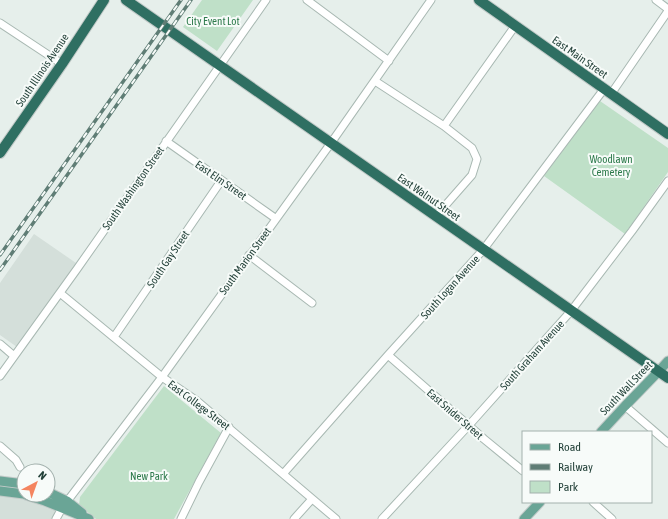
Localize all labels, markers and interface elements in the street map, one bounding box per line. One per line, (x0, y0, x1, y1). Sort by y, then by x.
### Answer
park label: City Event Lot (186, 15, 240, 27)
street label: South Illinois Avenue (13, 31, 71, 109)
street label: East Main Street (550, 34, 610, 80)
street label: South Washington Street (100, 144, 166, 232)
park label: Woodlawn Cemetery (589, 153, 633, 178)
street label: East Elm Street (193, 158, 249, 202)
street label: East Walnut Street (395, 171, 463, 223)
street label: South Marion Street (217, 225, 273, 297)
street label: South Gay Street (145, 228, 191, 290)
street label: South Logan Avenue (418, 253, 482, 321)
street label: South Graham Avenue (498, 318, 566, 392)
street label: South Wall Street (598, 359, 654, 417)
street label: East College Street (166, 378, 232, 432)
street label: East Snider Street (425, 387, 485, 441)
legend (522, 431, 652, 503)
text: Road (558, 440, 581, 454)
text: Railway (558, 460, 593, 474)
north arrow (16, 463, 56, 503)
text: N (36, 469, 49, 482)
park label: New Park (130, 470, 168, 482)
text: Park (558, 480, 579, 494)

